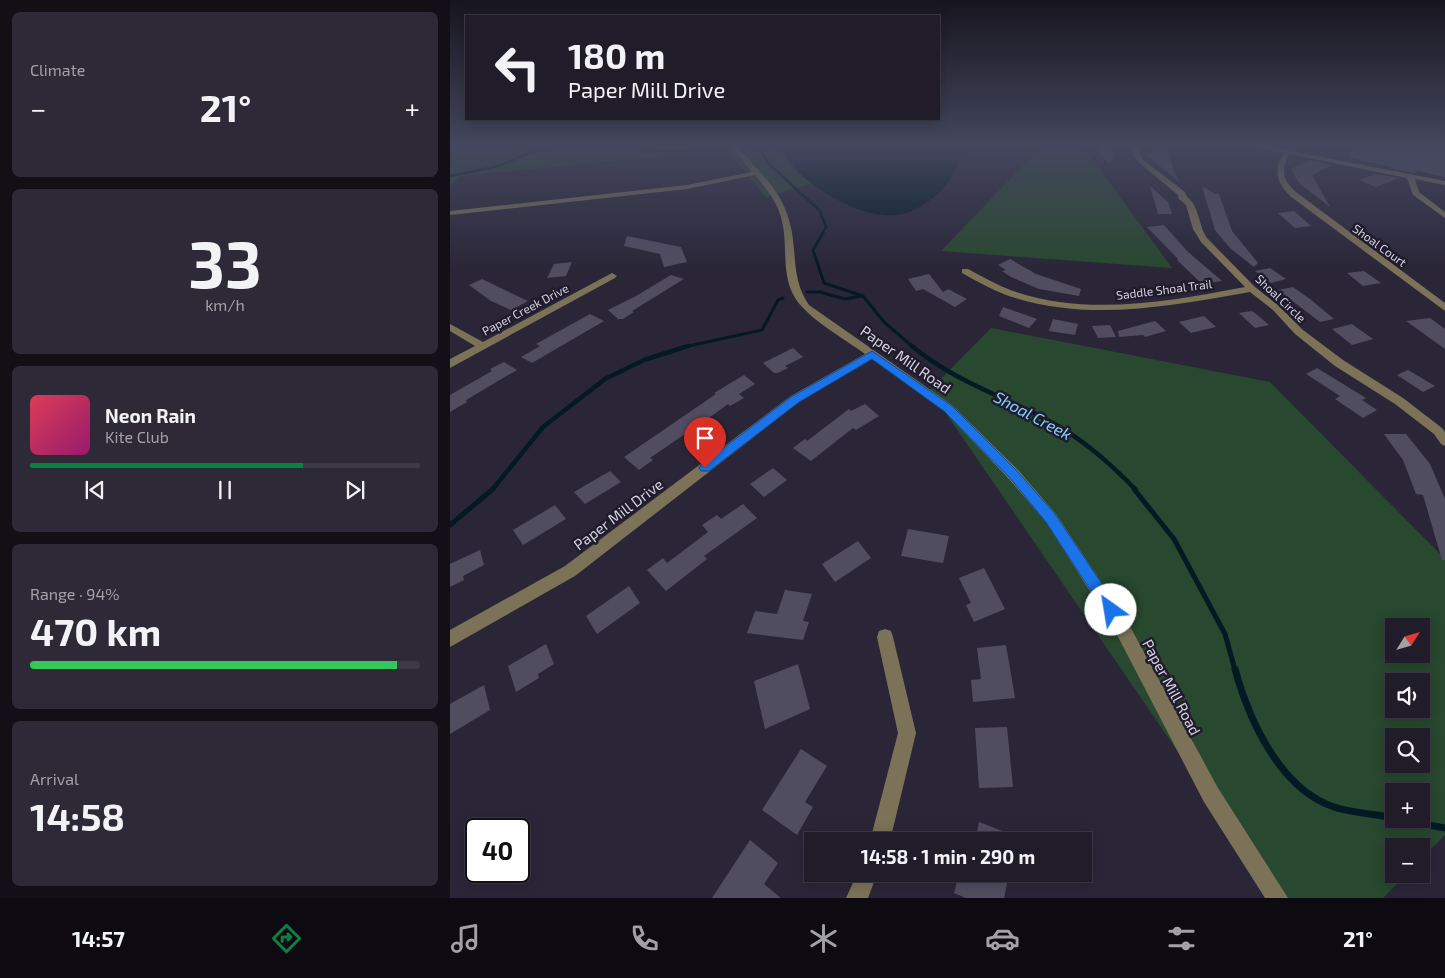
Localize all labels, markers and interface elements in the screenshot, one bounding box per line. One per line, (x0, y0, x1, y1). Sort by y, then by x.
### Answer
text: 180 m (568, 34, 665, 76)
icon: left (485, 35, 550, 100)
text: Climate (30, 60, 85, 79)
text: Paper Mill Drive (568, 76, 725, 102)
text: 21° (200, 84, 251, 130)
text: − (30, 91, 46, 125)
text: + (405, 91, 420, 125)
street label: Shoal Court (1350, 221, 1410, 269)
text: 33 (188, 223, 262, 301)
street label: Shoal Circle (1253, 271, 1309, 325)
street label: Saddle Shoal Trail (1115, 276, 1213, 302)
street label: Paper Creek Drive (479, 280, 571, 338)
text: km/h (205, 295, 245, 314)
street label: Paper Mill Road (857, 321, 955, 397)
water label: Shoal Creek (991, 387, 1075, 443)
text: Neon Rain (105, 404, 196, 427)
pin (684, 417, 726, 468)
icon: arrive (691, 424, 719, 452)
text: Kite Club (105, 427, 169, 446)
street label: Paper Mill Drive (570, 475, 666, 553)
icon: previous (81, 476, 109, 504)
icon: pause (211, 476, 239, 504)
icon: next (341, 476, 369, 504)
position arrow (1084, 583, 1136, 635)
text: Range · 94% (30, 584, 120, 603)
text: 470 km (30, 608, 161, 654)
north arrow (1385, 618, 1430, 662)
map controls (1385, 618, 1430, 883)
street label: Paper Mill Road (1139, 636, 1205, 738)
button: sound (1385, 673, 1430, 718)
button: search (1385, 728, 1430, 773)
text: Arrival (30, 769, 79, 788)
button: + (1385, 783, 1430, 828)
text: 14:58 (30, 793, 125, 839)
speed limit sign: 40 (465, 818, 530, 883)
button: − (1385, 838, 1430, 883)
text: 14:58 · 1 min · 290 m (861, 845, 1035, 868)
icon: directions (269, 921, 304, 956)
icon: music (448, 921, 483, 956)
icon: phone (627, 921, 662, 956)
icon: climate (806, 921, 841, 956)
icon: car (985, 921, 1020, 956)
icon: filters (1164, 921, 1199, 956)
text: 14:57 (72, 925, 125, 951)
text: 21° (1343, 925, 1373, 951)

